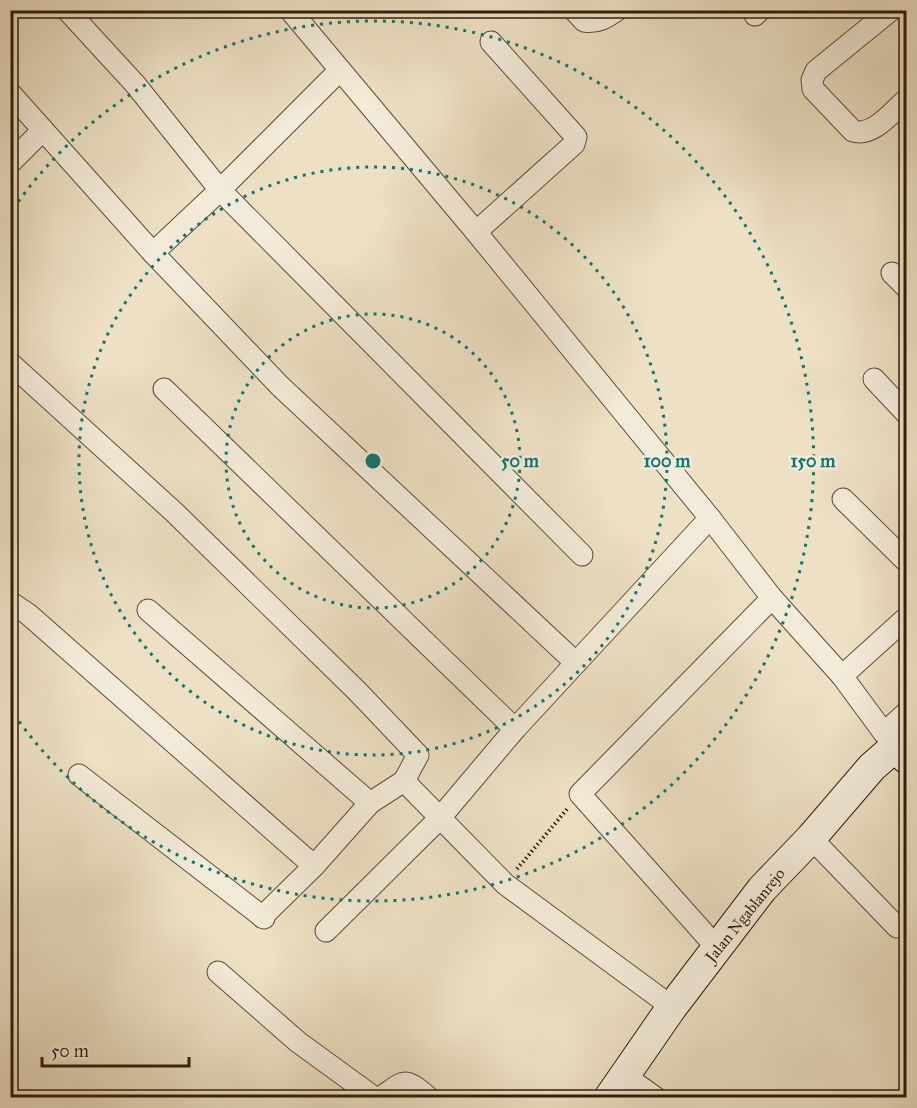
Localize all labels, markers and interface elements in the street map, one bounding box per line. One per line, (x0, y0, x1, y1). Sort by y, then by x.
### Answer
text: 50 m (501, 450, 540, 472)
text: 100 m (644, 450, 691, 472)
text: 150 m (791, 450, 836, 472)
centre of rings (363, 451, 383, 471)
street label: Jalan Ngablanrejo (700, 864, 790, 968)
scale bar (42, 1030, 189, 1068)
text: 50 m (51, 1040, 89, 1062)

